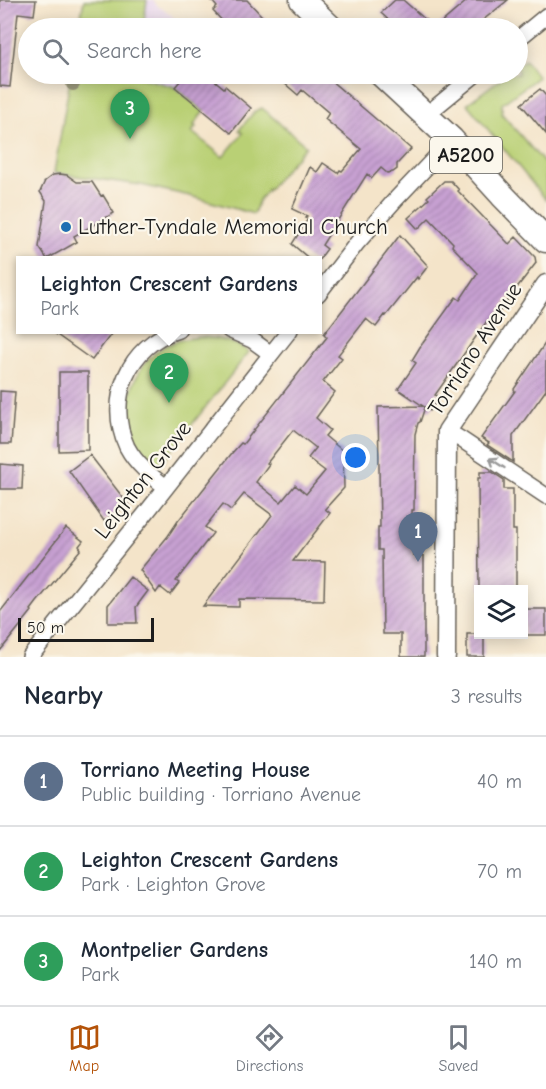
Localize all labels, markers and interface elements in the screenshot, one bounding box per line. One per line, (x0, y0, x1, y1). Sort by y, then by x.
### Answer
search box (18, 18, 528, 84)
icon: search (39, 35, 72, 68)
text: Search here (87, 38, 202, 64)
pin: 3 (110, 90, 150, 139)
road number: A5200 (430, 137, 502, 173)
place label: Luther-Tyndale Memorial Church (78, 214, 388, 240)
marker: Luther-Tyndale Memorial Church (59, 220, 73, 234)
popup (16, 256, 322, 334)
text: Leighton Crescent Gardens (40, 271, 298, 297)
street label: Torriano Avenue (422, 278, 528, 420)
text: Park (40, 297, 79, 320)
pin: 2 (150, 354, 188, 403)
street label: Leighton Grove (89, 416, 197, 544)
your location (341, 443, 370, 472)
one-way arrow (489, 457, 506, 470)
pin: 1 (398, 512, 438, 562)
map controls (474, 585, 528, 639)
button: layers (474, 585, 528, 639)
scale bar (18, 615, 154, 642)
text: 50 m (27, 619, 64, 637)
text: Nearby (24, 681, 103, 711)
text: 3 results (451, 685, 522, 708)
text: Torriano Meeting House (81, 757, 310, 783)
text: 1 (40, 770, 47, 793)
text: 40 m (477, 770, 522, 793)
text: Public building · Torriano Avenue (81, 783, 361, 806)
text: Leighton Crescent Gardens (81, 847, 338, 873)
text: 2 (39, 860, 48, 883)
text: 70 m (477, 860, 522, 883)
text: Park · Leighton Grove (81, 873, 265, 896)
text: Montpelier Gardens (81, 937, 268, 963)
text: 3 (39, 950, 48, 973)
text: 140 m (469, 950, 522, 973)
text: Park (81, 963, 119, 986)
tab: Map (68, 1021, 101, 1075)
tab: Directions (236, 1021, 303, 1075)
tab: Saved (438, 1021, 478, 1075)

